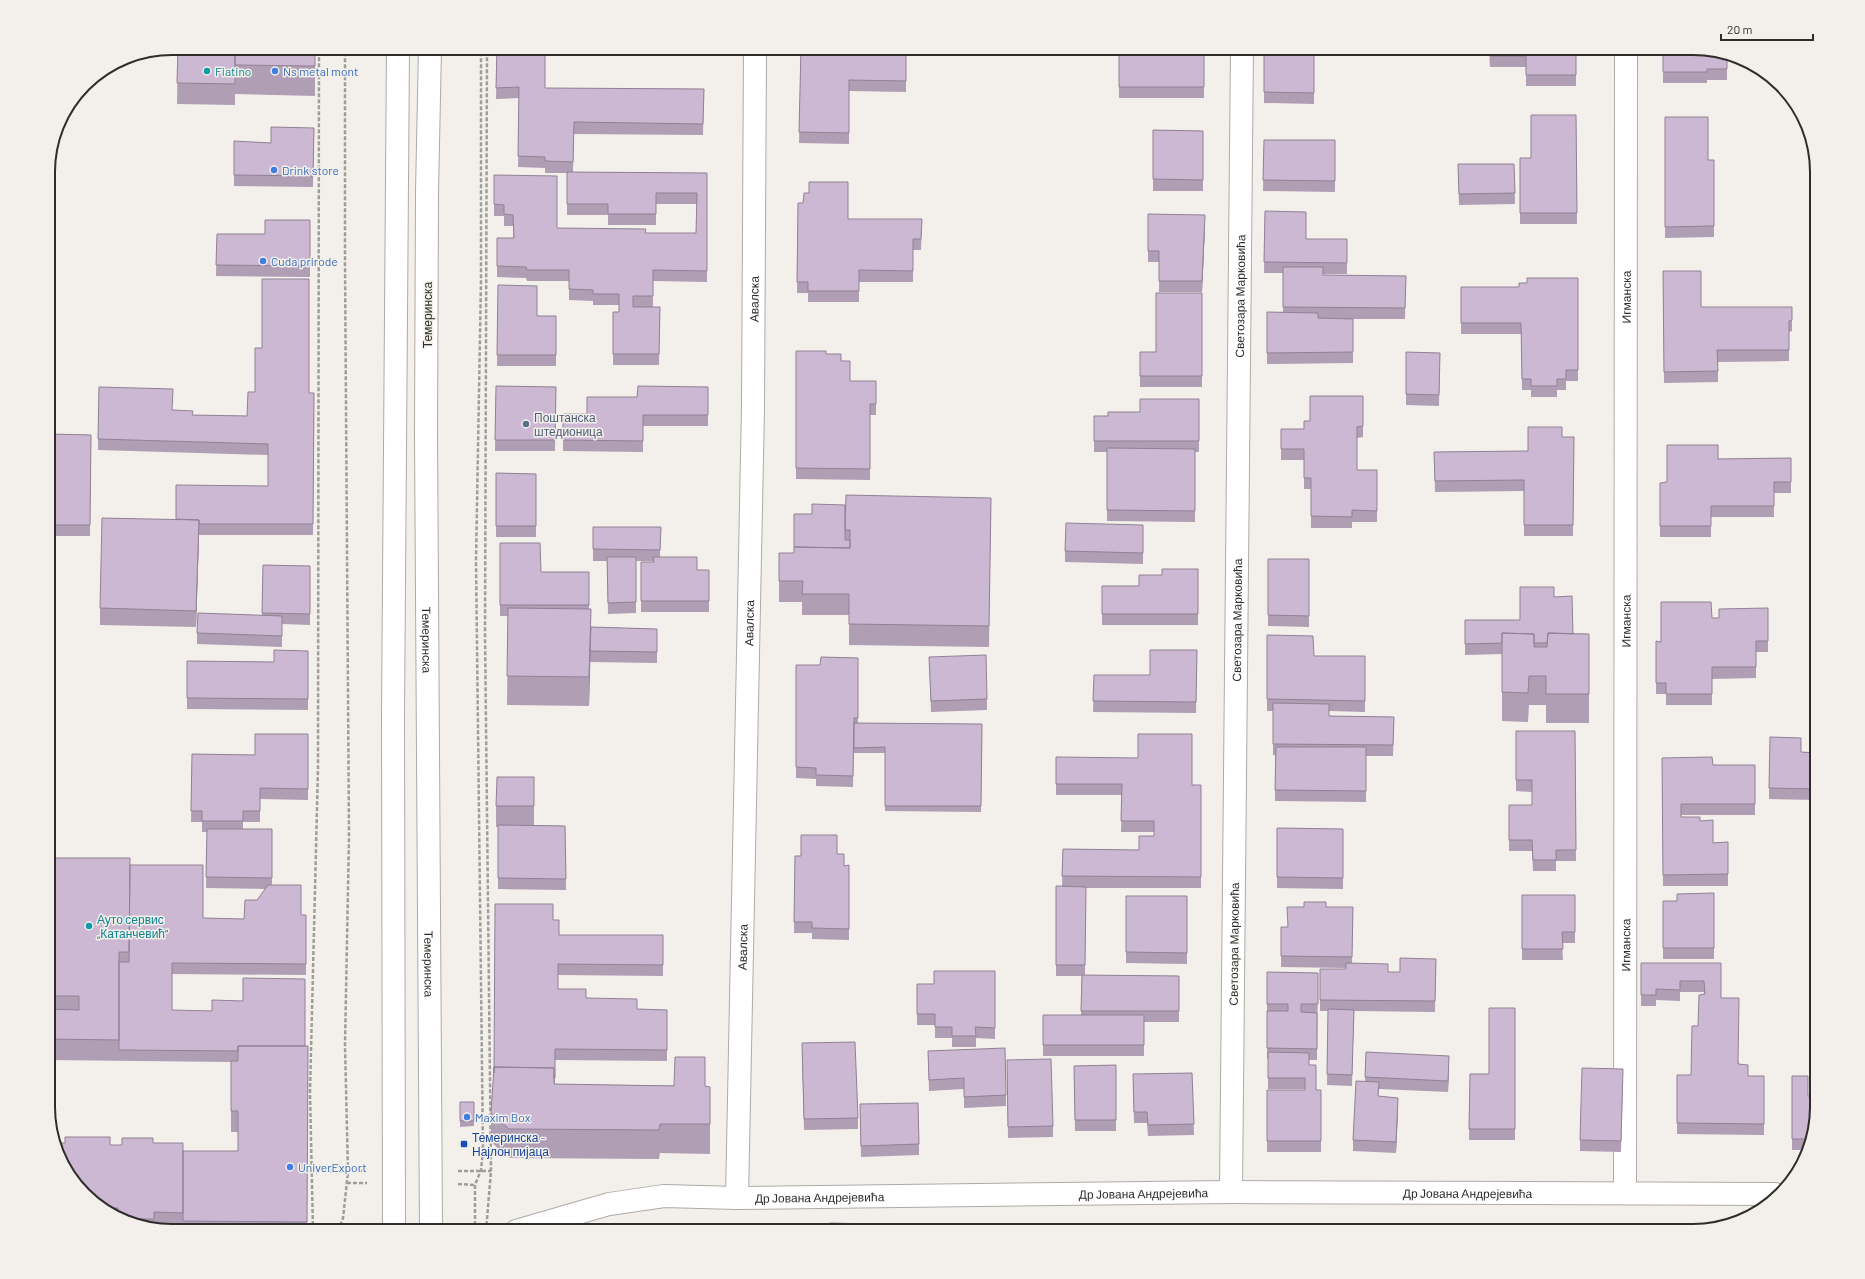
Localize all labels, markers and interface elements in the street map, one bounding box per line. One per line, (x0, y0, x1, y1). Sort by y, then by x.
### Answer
scale bar (1721, 16, 1813, 42)
text: 20 m (1727, 22, 1753, 36)
place label: Fiatino (215, 64, 251, 78)
place label: Ns metal mont (283, 64, 358, 78)
marker: Fiatino (202, 66, 212, 76)
marker: Ns metal mont (270, 66, 280, 76)
place label: Drink store (282, 163, 339, 177)
marker: Drink store (269, 165, 279, 175)
street label: Светозара Марковића (1232, 234, 1248, 358)
place label: Cuda prirode (271, 254, 338, 268)
marker: Cuda prirode (258, 256, 268, 266)
street label: Игманска (1619, 270, 1633, 323)
street label: Авалска (746, 276, 761, 322)
street label: Темеринска (420, 281, 435, 348)
place label: Поштанска штедионица (534, 410, 603, 439)
marker: Поштанска штедионица (521, 419, 531, 429)
street label: Светозара Марковића (1229, 558, 1245, 682)
street label: Игманска (1618, 594, 1633, 647)
street label: Авалска (741, 600, 756, 646)
street label: Темеринска (419, 607, 434, 674)
street label: Светозара Марковића (1226, 882, 1242, 1006)
place label: Ауто сервис „Катанчевић” (97, 912, 169, 940)
street label: Игманска (1618, 918, 1632, 971)
marker: Ауто сервис „Катанчевић” (84, 921, 94, 931)
street label: Авалска (735, 924, 750, 970)
street label: Темеринска (421, 931, 437, 998)
place label: Maxim Box (475, 1110, 531, 1124)
marker: Maxim Box (462, 1112, 472, 1122)
place label: Темеринска - Најлон пијаца (472, 1130, 549, 1159)
marker: Темеринска - Најлон пијаца (459, 1139, 469, 1149)
place label: UniverExport (298, 1160, 367, 1174)
marker: UniverExport (285, 1162, 295, 1172)
street label: Др Јована Андрејевића (1079, 1185, 1209, 1202)
street label: Др Јована Андрејевића (1403, 1186, 1533, 1201)
street label: Др Јована Андрејевића (755, 1189, 885, 1206)

